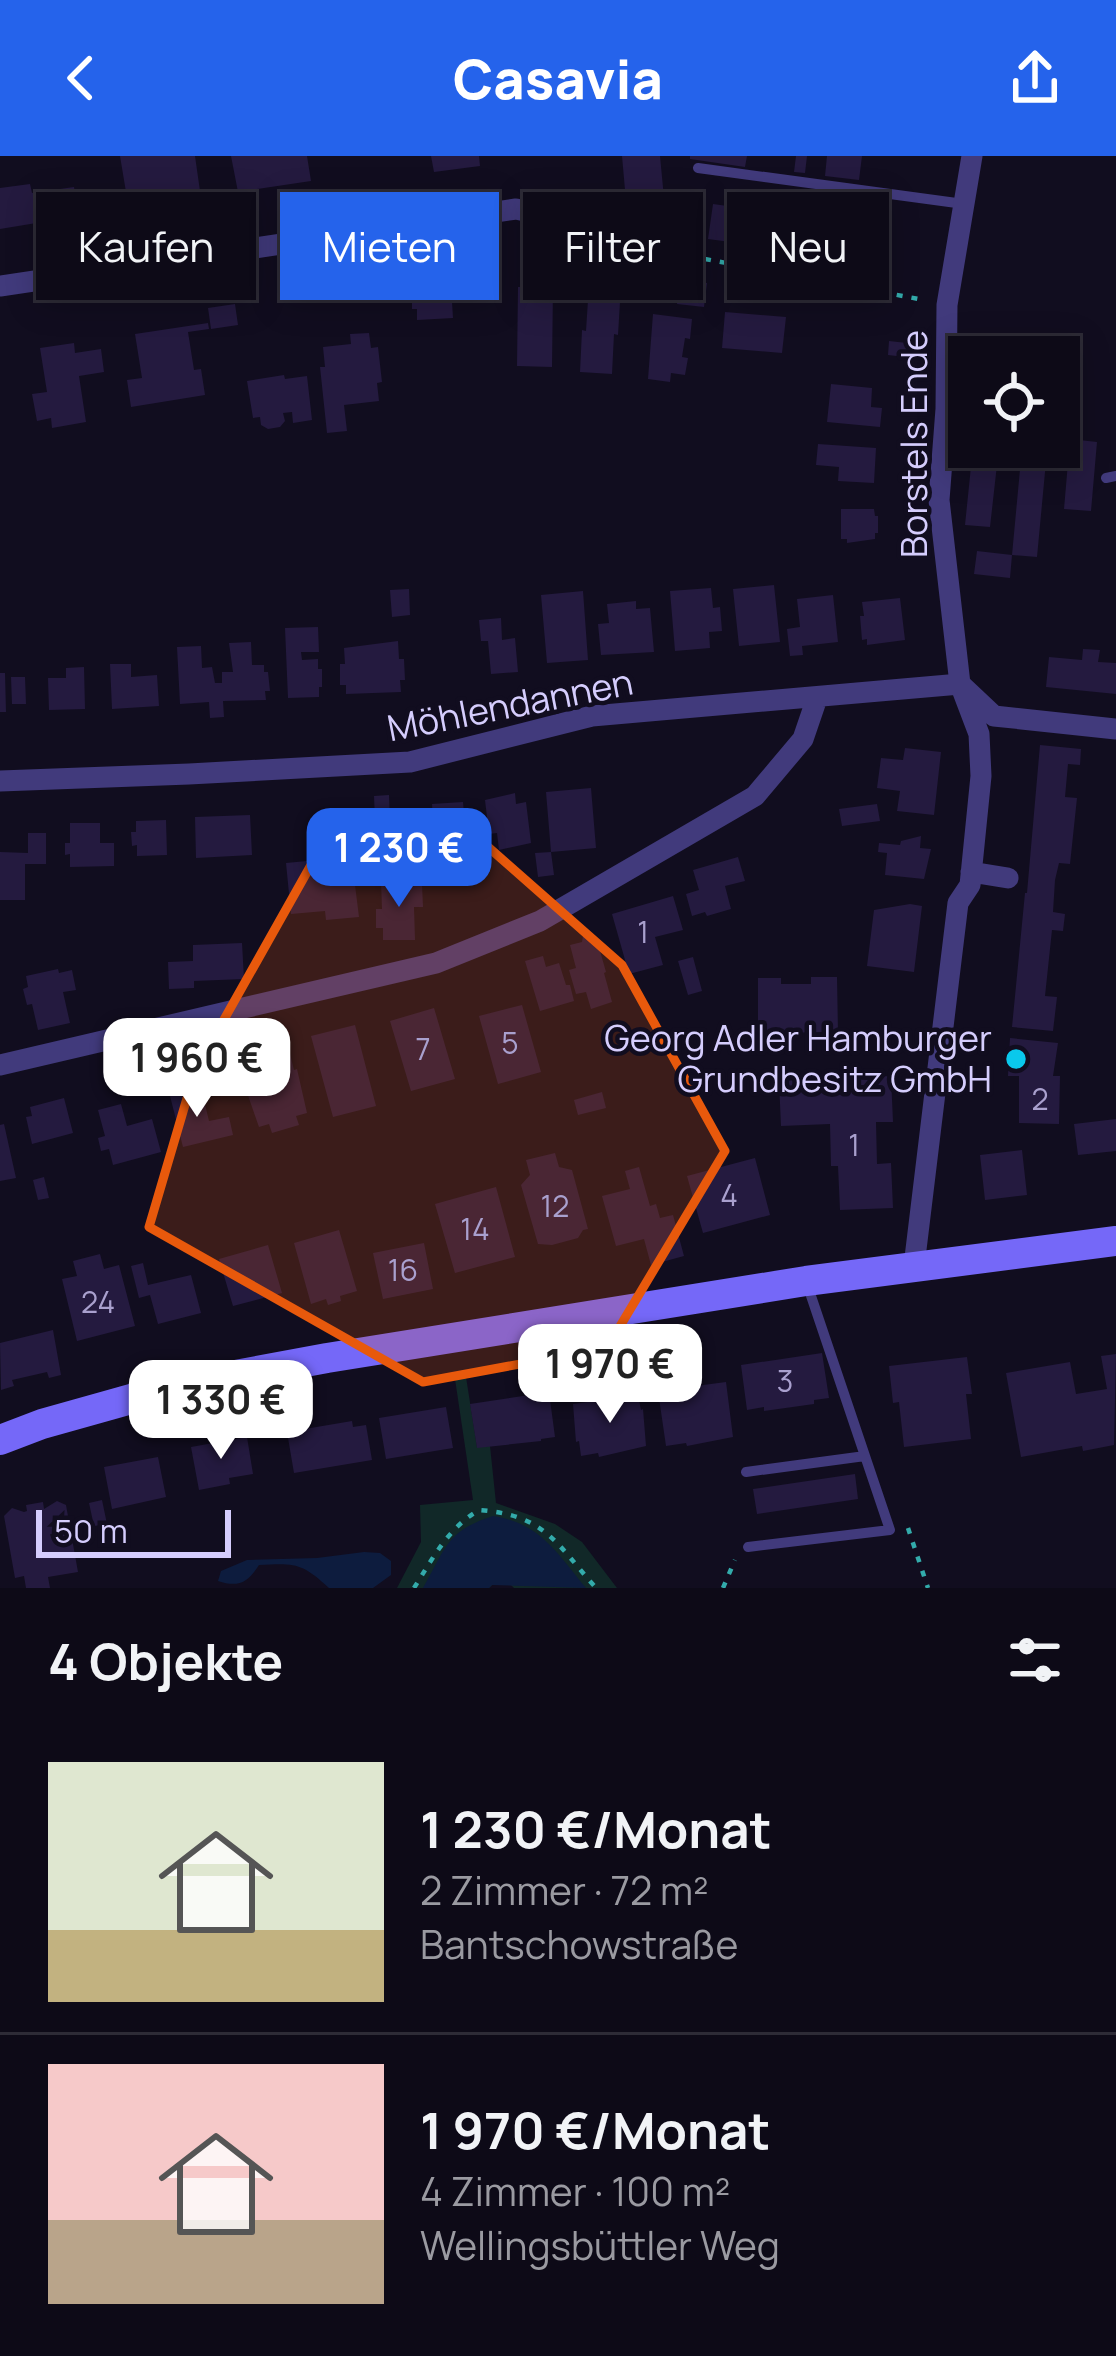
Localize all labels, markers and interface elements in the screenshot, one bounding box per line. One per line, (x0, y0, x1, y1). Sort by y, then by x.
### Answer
text: Casavia (453, 41, 663, 115)
icon: back (48, 45, 114, 111)
icon: share (1002, 45, 1068, 111)
chip: Kaufen (36, 192, 256, 300)
chip: Mieten (280, 192, 499, 300)
chip: Filter (523, 192, 703, 300)
chip: Neu (727, 192, 889, 300)
street label: Borstels Ende (889, 330, 938, 558)
map controls (948, 336, 1080, 468)
button: locate (948, 336, 1080, 468)
street label: Möhlendannen (383, 657, 637, 752)
pin: 1 230 € (288, 808, 510, 910)
text: 1 230 € (334, 820, 464, 874)
house number: 1 (637, 911, 649, 952)
place label: Georg Adler Hamburger Grundbesitz GmbH (604, 1013, 992, 1103)
pin: 1 960 € (86, 1018, 308, 1120)
house number: 5 (501, 1022, 519, 1063)
house number: 7 (415, 1028, 431, 1069)
text: 1 960 € (130, 1030, 264, 1084)
marker: Georg Adler Hamburger Grundbesitz GmbH (1003, 1046, 1029, 1072)
house number: 2 (1031, 1078, 1049, 1119)
house number: 1 (848, 1124, 860, 1165)
house number: 4 (720, 1174, 738, 1215)
house number: 12 (541, 1185, 569, 1226)
house number: 14 (460, 1208, 490, 1249)
house number: 16 (388, 1249, 418, 1290)
house number: 24 (81, 1281, 115, 1322)
pin: 1 970 € (499, 1324, 721, 1426)
text: 1 970 € (545, 1336, 675, 1390)
pin: 1 330 € (110, 1360, 332, 1462)
house number: 3 (777, 1360, 793, 1401)
text: 1 330 € (156, 1372, 286, 1426)
scale bar (36, 1504, 231, 1557)
text: 50 m (54, 1508, 128, 1553)
text: 4 Objekte (48, 1626, 283, 1695)
icon: filters (1002, 1627, 1068, 1693)
text: 1 230 €/Monat (420, 1794, 772, 1863)
icon: home (144, 1810, 288, 1954)
text: 2 Zimmer · 72 m² (420, 1863, 709, 1917)
text: Bantschowstraße (420, 1917, 738, 1971)
text: 1 970 €/Monat (420, 2095, 770, 2164)
icon: home (144, 2112, 288, 2256)
text: 4 Zimmer · 100 m² (420, 2164, 730, 2218)
text: Wellingsbüttler Weg (420, 2218, 780, 2272)

